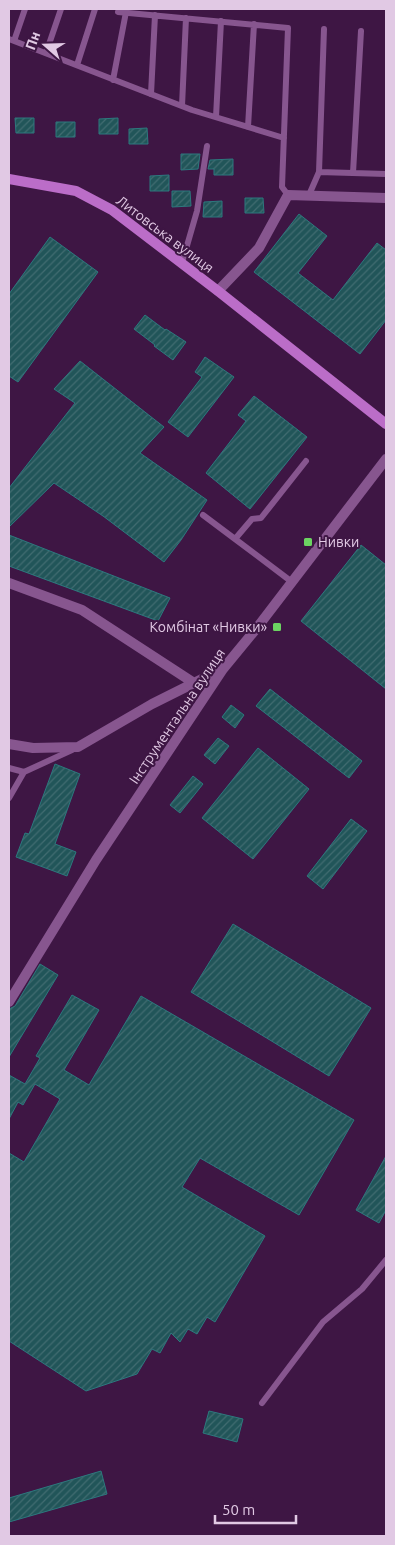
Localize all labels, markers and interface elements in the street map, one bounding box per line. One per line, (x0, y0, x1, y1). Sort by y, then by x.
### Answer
north arrow (20, 20, 70, 70)
text: Пн (22, 29, 43, 52)
street label: Литовська вулиця (113, 192, 217, 276)
place label: Нивки (318, 534, 359, 550)
marker: Нивки (302, 536, 314, 548)
place label: Комбінат «Нивки» (149, 619, 267, 635)
marker: Комбінат «Нивки» (271, 621, 283, 633)
street label: Інструментальна вулиця (126, 645, 228, 787)
scale bar (215, 1492, 296, 1524)
text: 50 m (222, 1501, 255, 1518)

